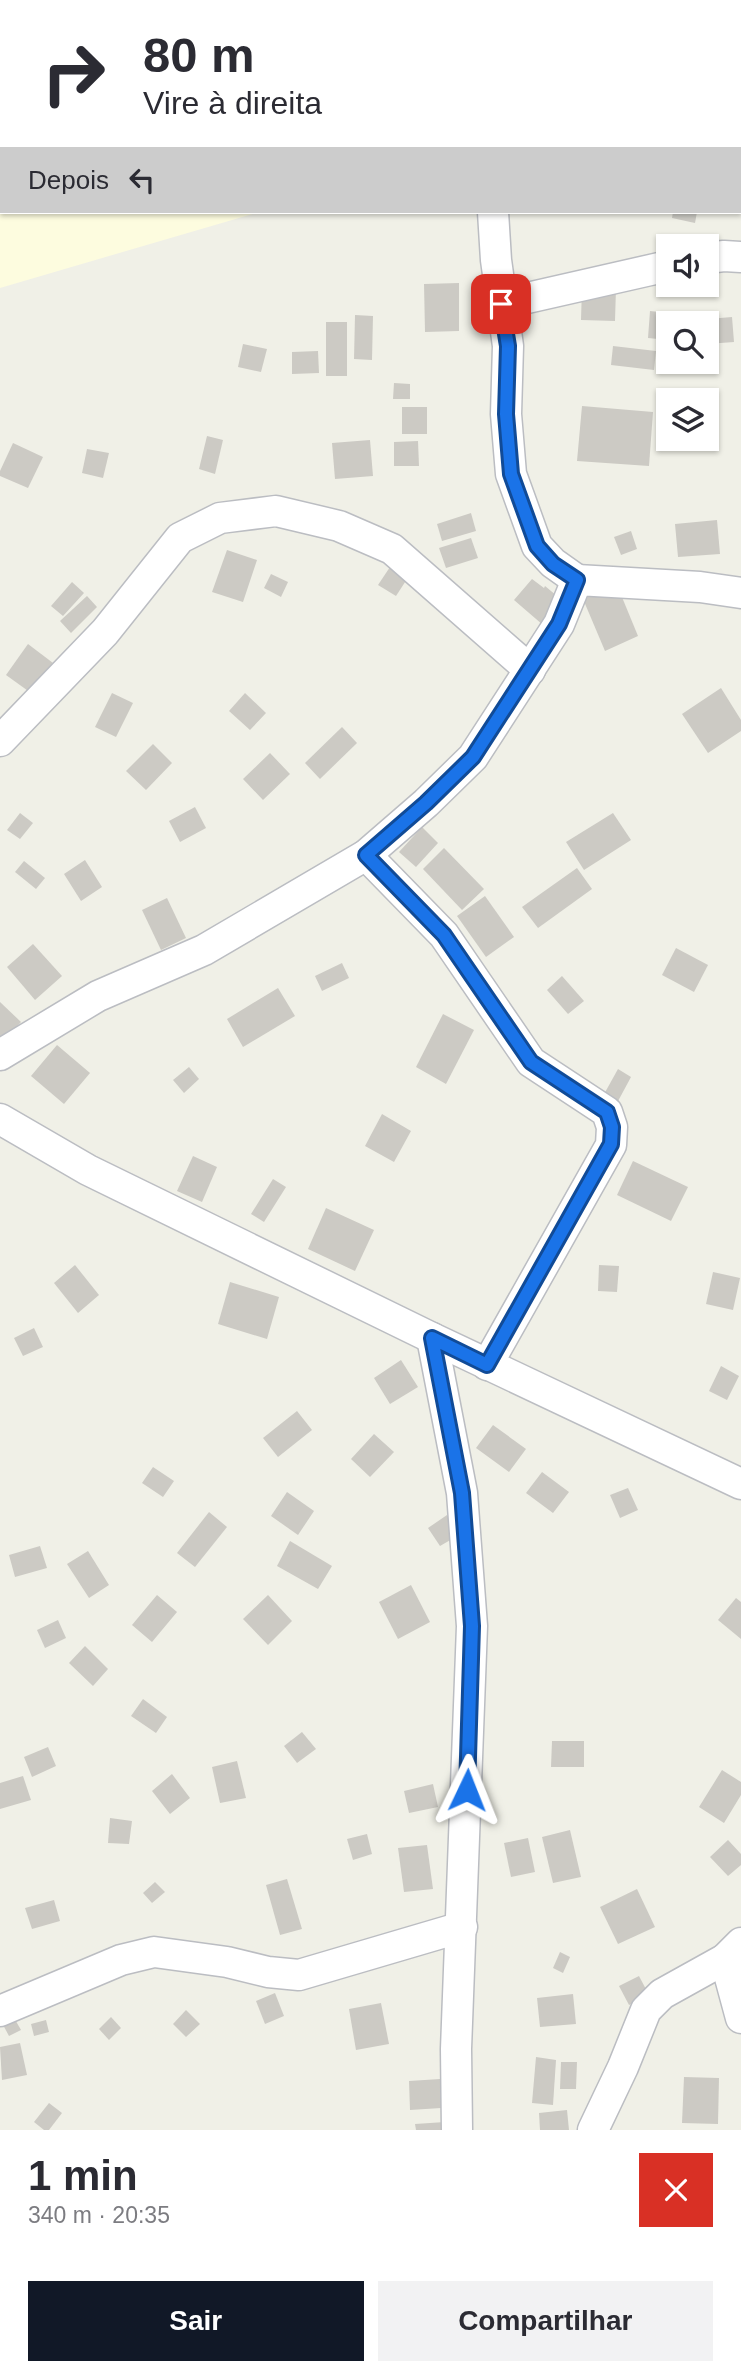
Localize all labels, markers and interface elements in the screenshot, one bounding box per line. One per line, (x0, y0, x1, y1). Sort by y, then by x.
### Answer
icon: right (28, 28, 119, 119)
text: 80 m (143, 28, 255, 82)
text: Vire à direita (143, 85, 322, 121)
icon: left (123, 161, 161, 199)
text: Depois (28, 165, 109, 195)
map controls (656, 234, 719, 451)
button: sound (656, 234, 719, 297)
pin (471, 274, 531, 334)
icon: arrive (482, 285, 520, 323)
button: search (656, 311, 719, 374)
button: layers (656, 388, 719, 451)
position arrow (430, 1753, 504, 1827)
text: 1 min (28, 2152, 138, 2199)
button: close (639, 2153, 713, 2227)
text: 340 m · 20:35 (28, 2202, 170, 2228)
button: Sair (28, 2281, 364, 2361)
button: Compartilhar (378, 2281, 713, 2361)

